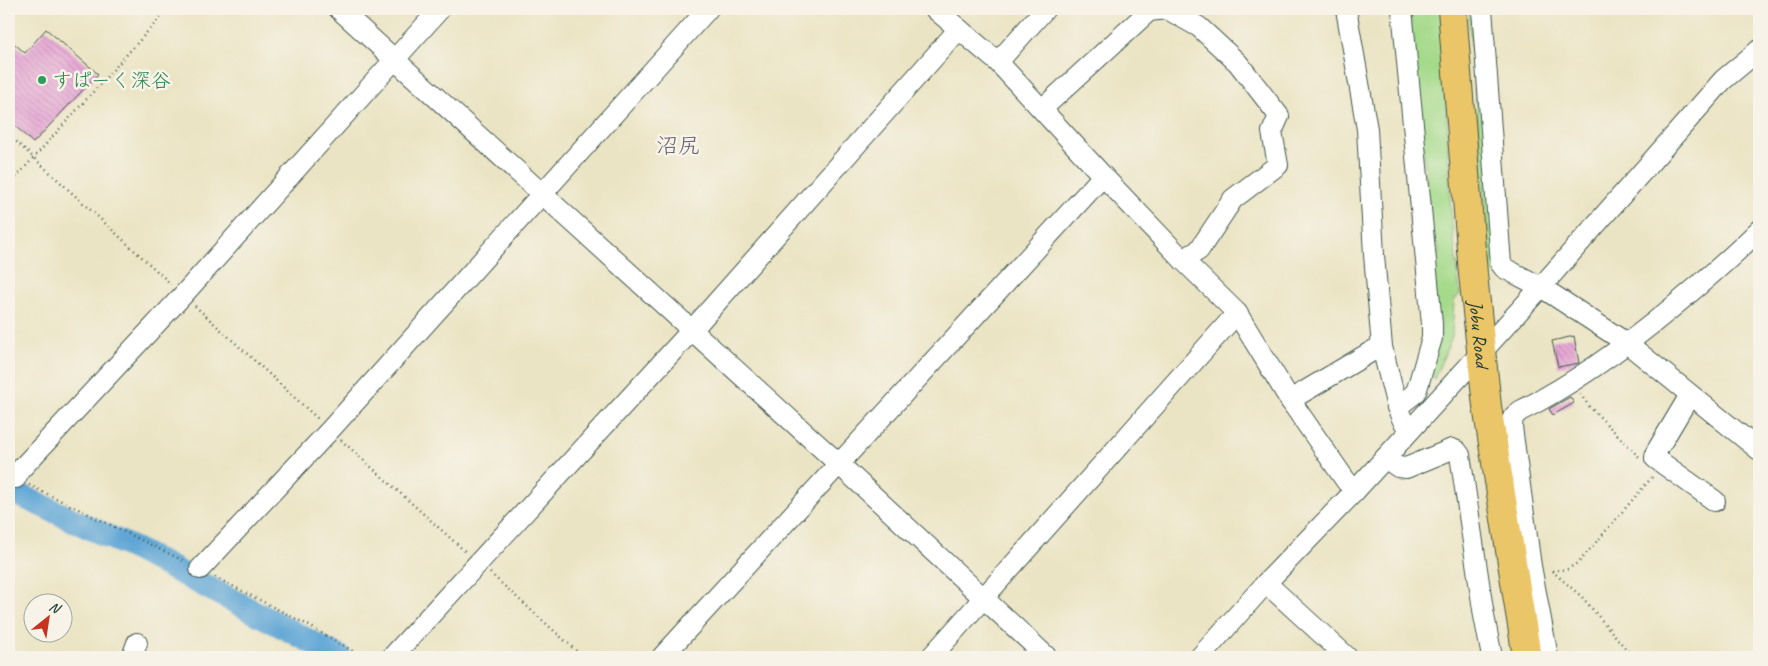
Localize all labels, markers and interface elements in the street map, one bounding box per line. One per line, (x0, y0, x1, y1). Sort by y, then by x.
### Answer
place label: すぱーく深谷 (52, 68, 171, 93)
marker: すぱーく深谷 (36, 74, 48, 86)
district label: 沼尻 (656, 132, 700, 160)
street label: Jobu Road (1463, 298, 1495, 372)
north arrow (22, 594, 72, 644)
text: N (46, 598, 64, 618)

